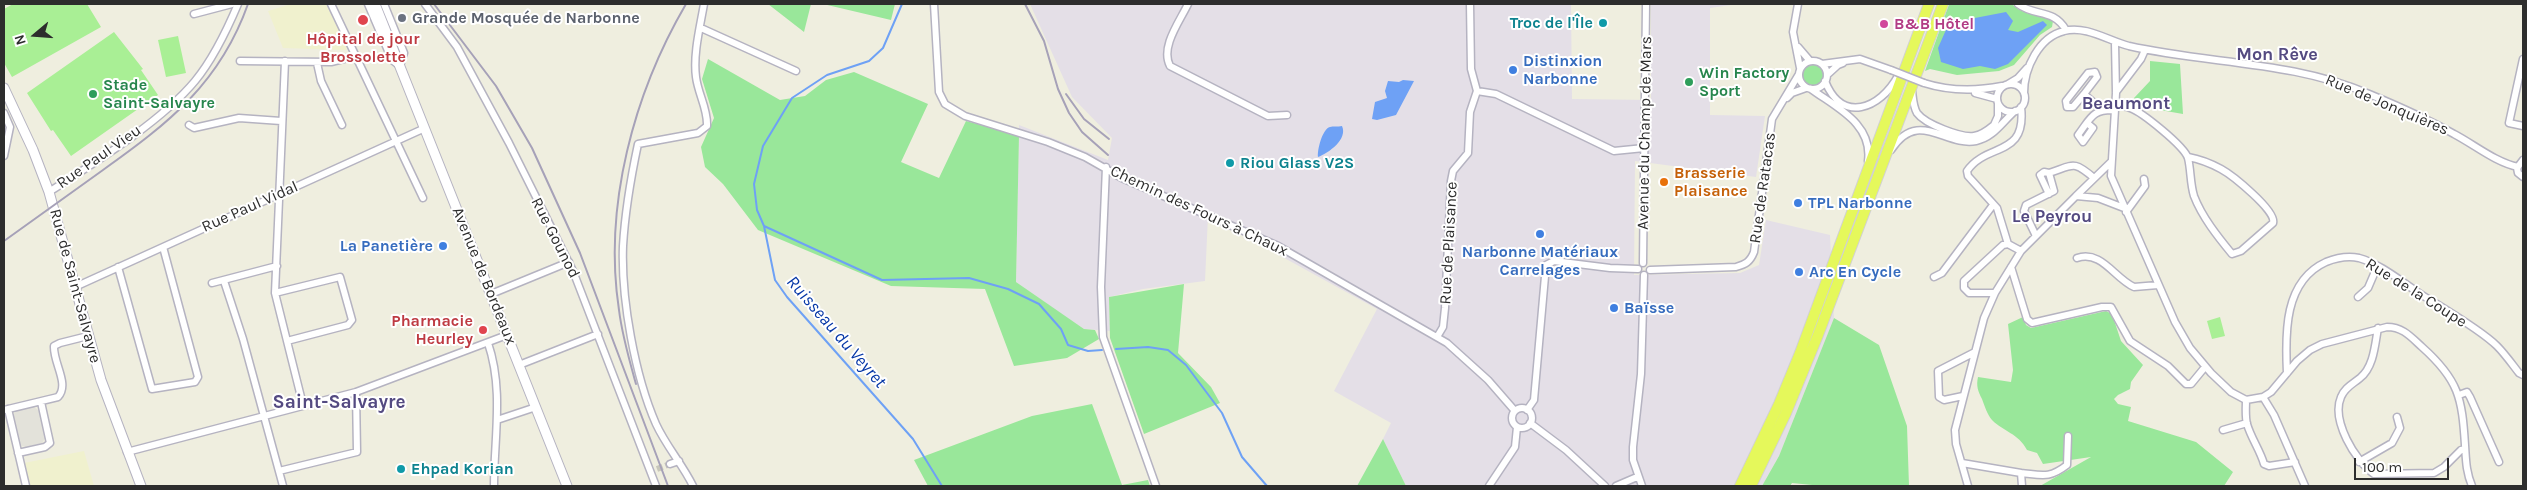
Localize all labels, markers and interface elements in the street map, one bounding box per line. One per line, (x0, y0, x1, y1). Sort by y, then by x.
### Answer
place label: Grande Mosquée de Narbonne (412, 8, 640, 28)
north arrow (10, 10, 60, 60)
marker: Grande Mosquée de Narbonne (396, 12, 408, 24)
marker: Hôpital de jour Brossolette (356, 13, 370, 27)
place label: Troc de l'Île (1510, 13, 1593, 33)
place label: B&B Hôtel (1894, 14, 1974, 34)
marker: Troc de l'Île (1597, 17, 1609, 29)
marker: B&B Hôtel (1878, 18, 1890, 30)
place label: Hôpital de jour Brossolette (306, 29, 420, 67)
text: N (11, 32, 30, 47)
street label: Avenue du Champ de Mars (1634, 36, 1656, 230)
district label: Mon Rêve (2236, 44, 2318, 66)
place label: Distinxion Narbonne (1523, 51, 1602, 89)
place label: Win Factory Sport (1699, 63, 1789, 101)
marker: Distinxion Narbonne (1507, 64, 1519, 76)
street label: Rue de Jonquières (2322, 70, 2452, 140)
place label: Stade Saint-Salvayre (103, 75, 215, 113)
marker: Win Factory Sport (1683, 76, 1695, 88)
marker: Stade Saint-Salvayre (87, 88, 99, 100)
district label: Beaumont (2082, 93, 2170, 115)
street label: Rue Paul Vieu (53, 121, 145, 193)
street label: Rue de Ratacas (1746, 131, 1780, 245)
place label: Riou Glass V2S (1240, 153, 1354, 173)
marker: Riou Glass V2S (1224, 157, 1236, 169)
street label: Chemin des Fours à Chaux (1107, 161, 1291, 261)
place label: Brasserie Plaisance (1674, 163, 1747, 201)
marker: Brasserie Plaisance (1658, 176, 1670, 188)
street label: Rue Paul Vidal (199, 177, 301, 237)
street label: Rue de Plaisance (1436, 181, 1462, 305)
place label: TPL Narbonne (1808, 193, 1912, 213)
street label: Rue Gounod (526, 194, 584, 282)
marker: TPL Narbonne (1792, 197, 1804, 209)
street label: Avenue de Bordeaux (448, 204, 520, 348)
district label: Le Peyrou (2012, 206, 2092, 228)
street label: Rue de Saint-Salvayre (45, 207, 105, 365)
marker: Narbonne Matériaux Carrelages (1534, 228, 1546, 240)
place label: La Panetière (340, 236, 433, 256)
marker: La Panetière (437, 240, 449, 252)
place label: Narbonne Matériaux Carrelages (1462, 242, 1618, 280)
street label: Rue de la Coupe (2362, 254, 2470, 332)
place label: Arc En Cycle (1809, 262, 1901, 282)
marker: Arc En Cycle (1793, 266, 1805, 278)
water label: Ruisseau du Veyret (781, 272, 891, 392)
place label: Baïsse (1624, 298, 1674, 318)
marker: Baïsse (1608, 302, 1620, 314)
place label: Pharmacie Heurley (391, 311, 473, 349)
marker: Pharmacie Heurley (477, 324, 489, 336)
district label: Saint-Salvayre (273, 392, 405, 414)
scale bar (2357, 448, 2452, 480)
text: 100 m (2362, 458, 2402, 476)
place label: Ehpad Korian (411, 459, 514, 479)
marker: Ehpad Korian (395, 463, 407, 475)

